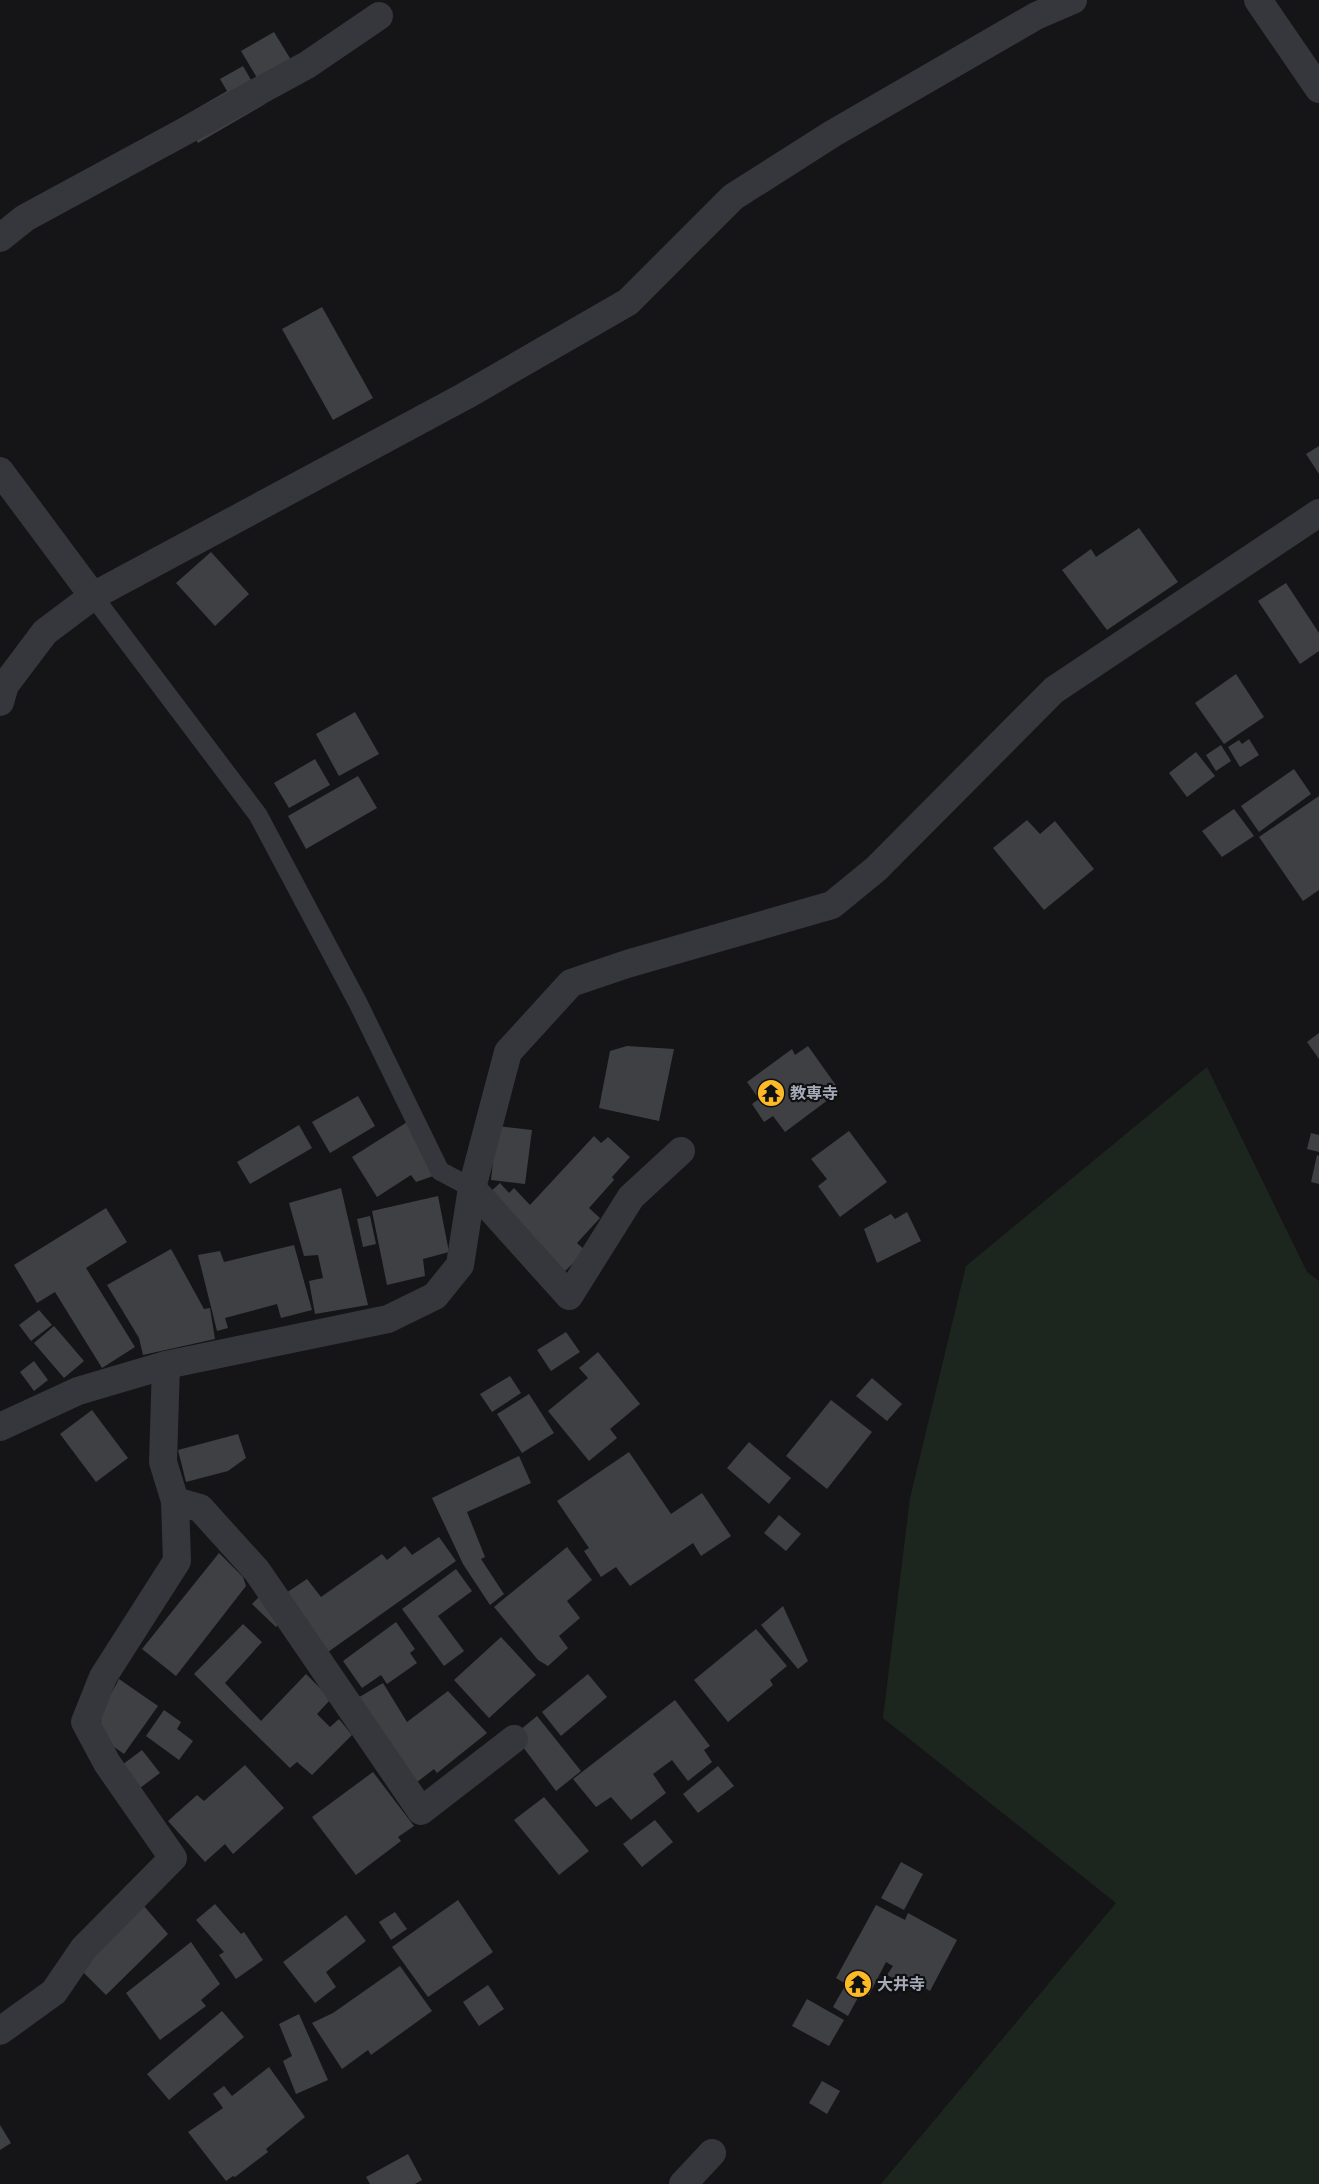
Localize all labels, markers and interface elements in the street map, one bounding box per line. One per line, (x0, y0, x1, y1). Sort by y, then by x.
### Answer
temple icon: 教専寺 (756, 1078, 786, 1108)
place label: 教専寺 (790, 1085, 838, 1104)
temple icon: 大井寺 (843, 1969, 873, 1999)
place label: 大井寺 (877, 1975, 925, 1995)

